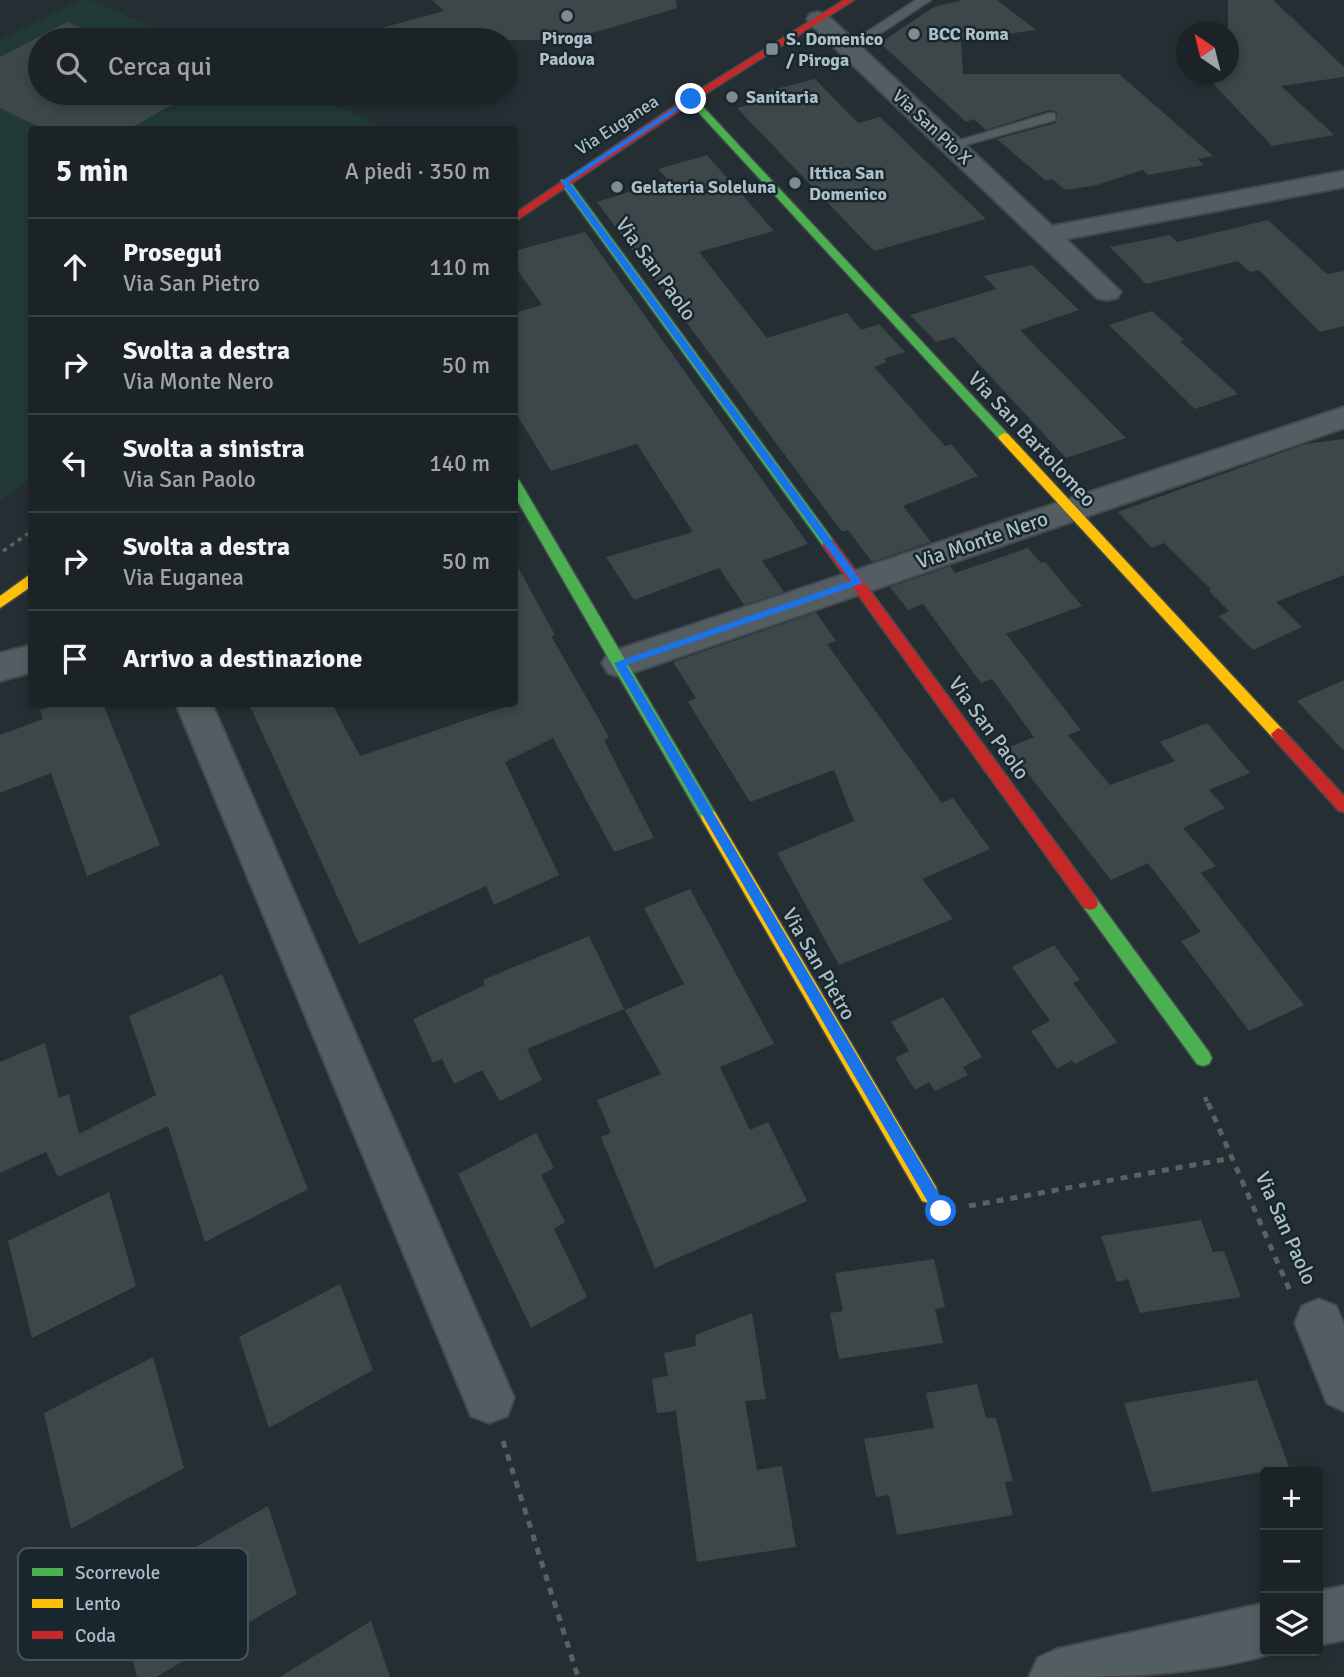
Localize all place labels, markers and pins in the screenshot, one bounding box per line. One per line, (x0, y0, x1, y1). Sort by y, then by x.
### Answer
marker: Piroga Padova (559, 8, 575, 24)
place label: BCC Roma (928, 23, 1009, 45)
marker: BCC Roma (906, 26, 922, 42)
place label: Piroga Padova (539, 27, 595, 70)
place label: S. Domenico / Piroga (786, 28, 883, 71)
marker: S. Domenico / Piroga (764, 41, 780, 57)
place label: Sanitaria (746, 86, 818, 108)
marker: Sanitaria (724, 89, 740, 105)
place label: Ittica San Domenico (809, 162, 887, 205)
marker: Ittica San Domenico (787, 175, 803, 191)
place label: Gelateria Soleluna (631, 176, 776, 198)
marker: Gelateria Soleluna (609, 179, 625, 195)

